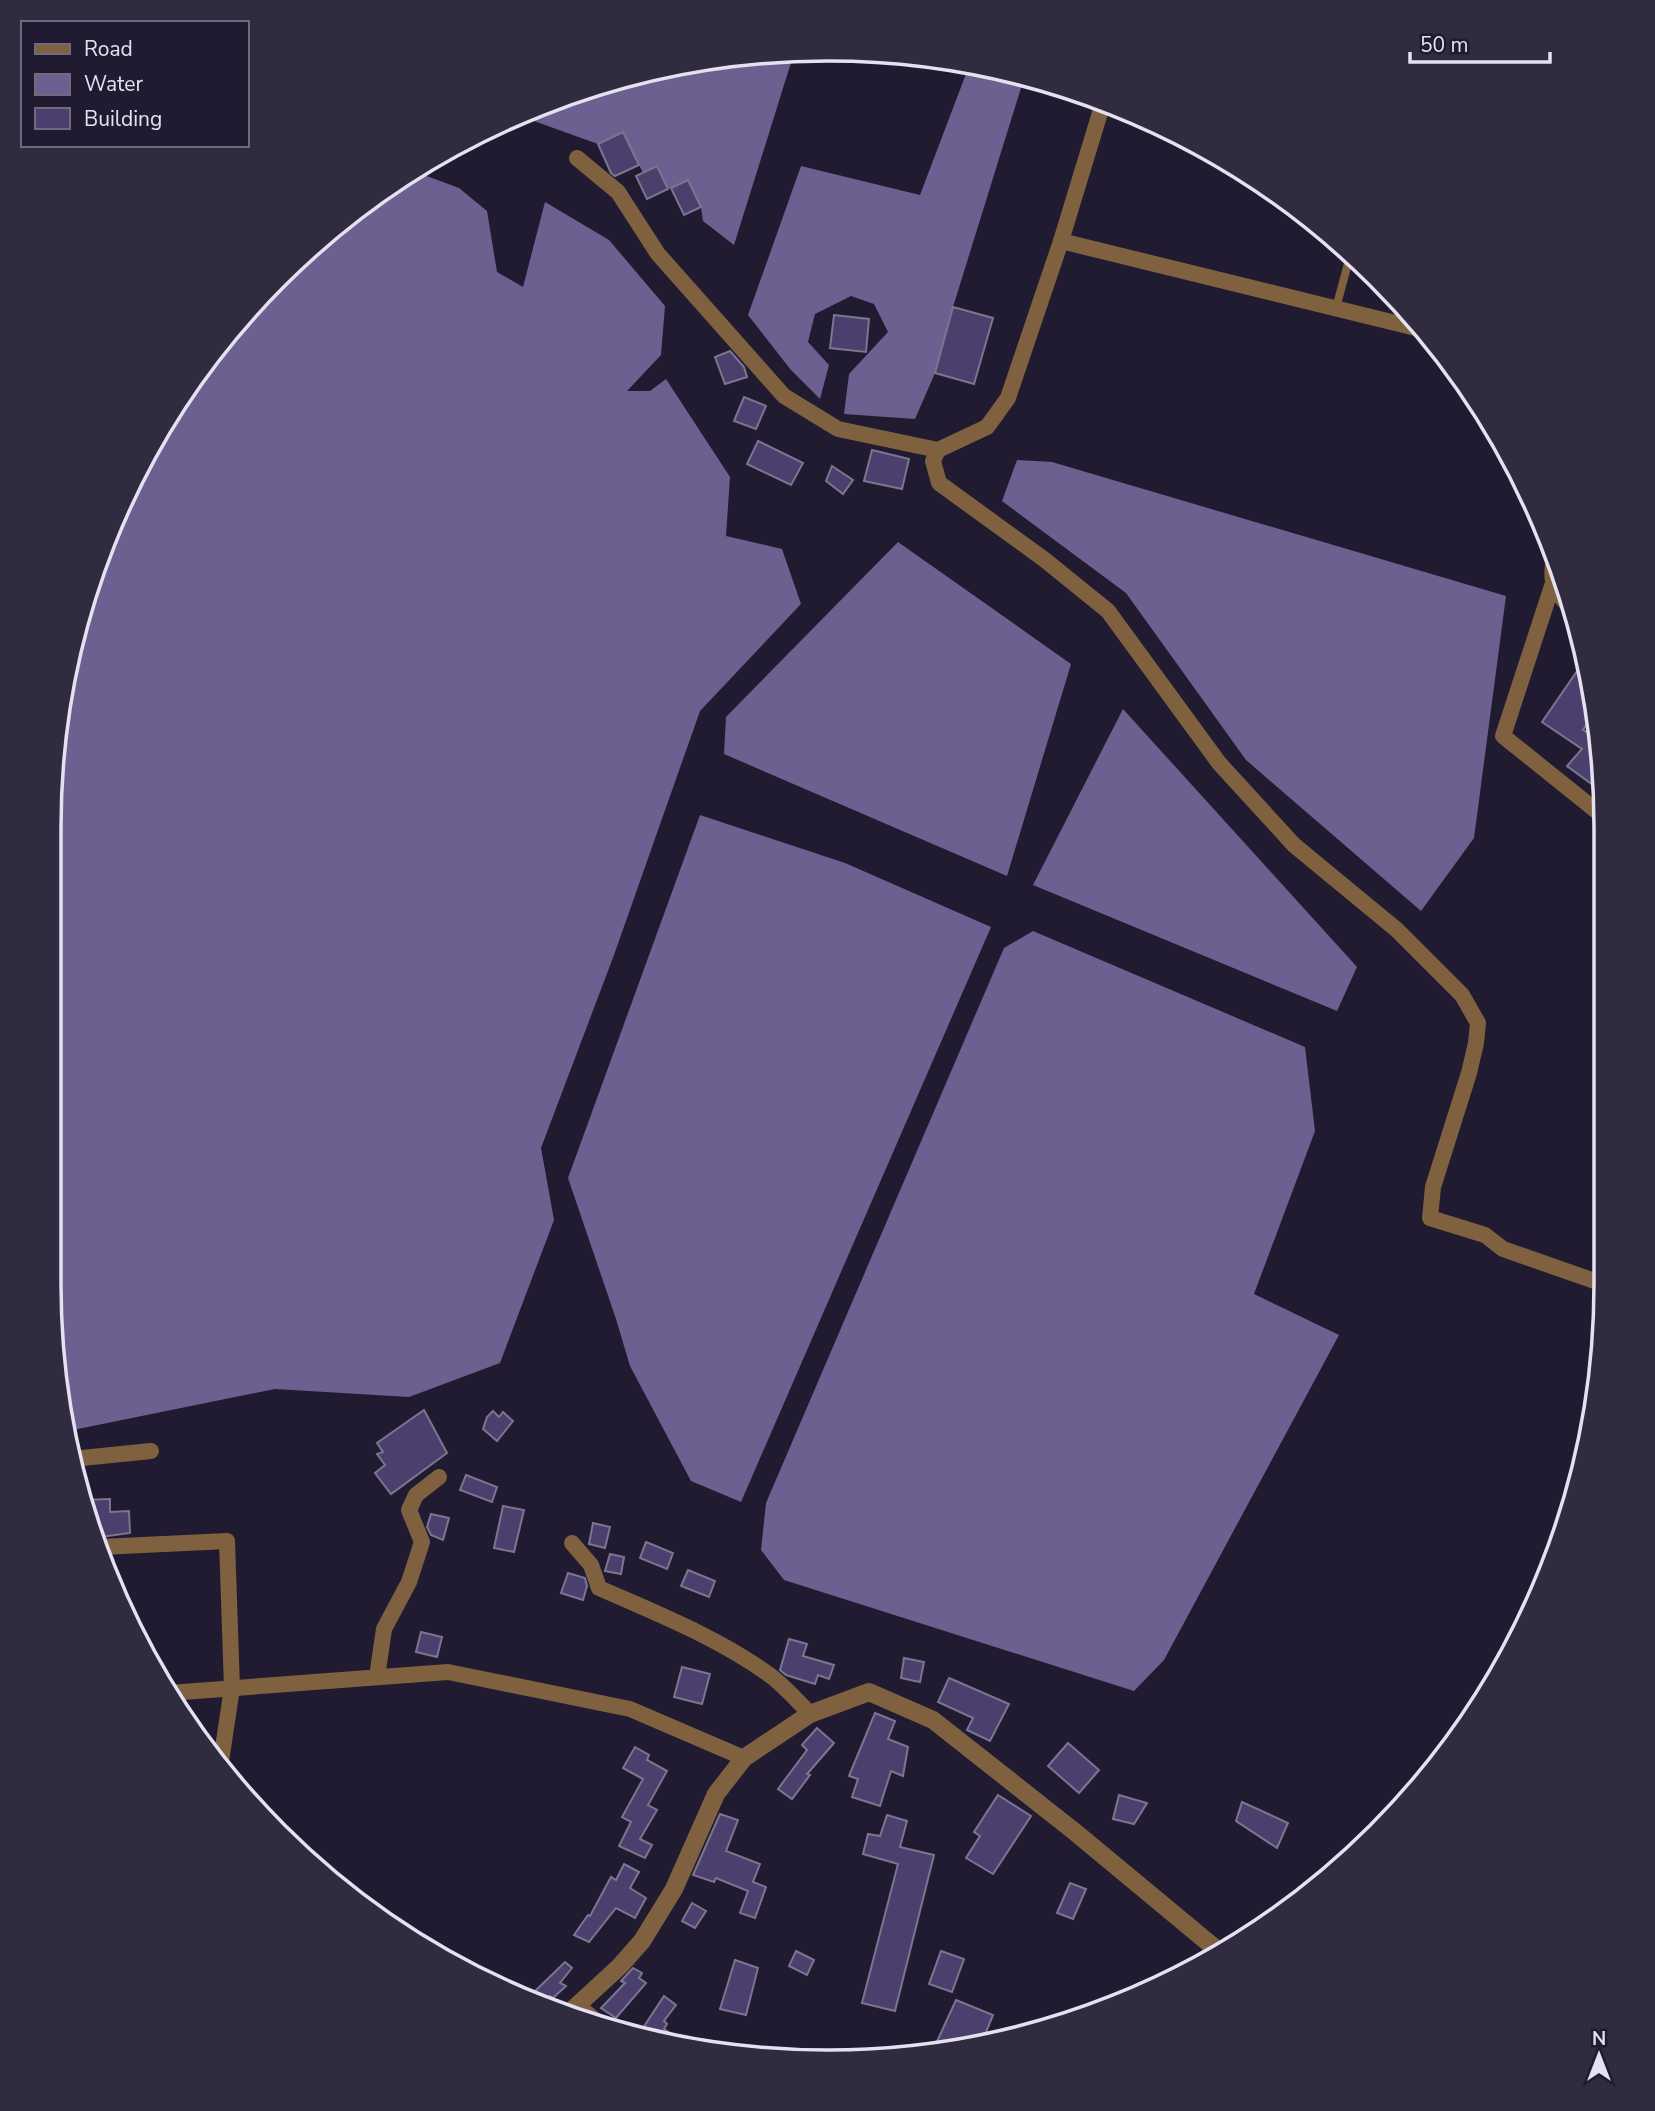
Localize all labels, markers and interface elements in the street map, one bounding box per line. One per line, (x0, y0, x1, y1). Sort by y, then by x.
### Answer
legend (21, 21, 248, 147)
scale bar (1410, 21, 1550, 65)
text: 50 m (1420, 31, 1469, 59)
text: Road (84, 35, 133, 63)
text: Water (84, 70, 143, 98)
text: Building (84, 105, 162, 133)
north arrow (1564, 2020, 1634, 2090)
text: N (1592, 2026, 1606, 2052)

